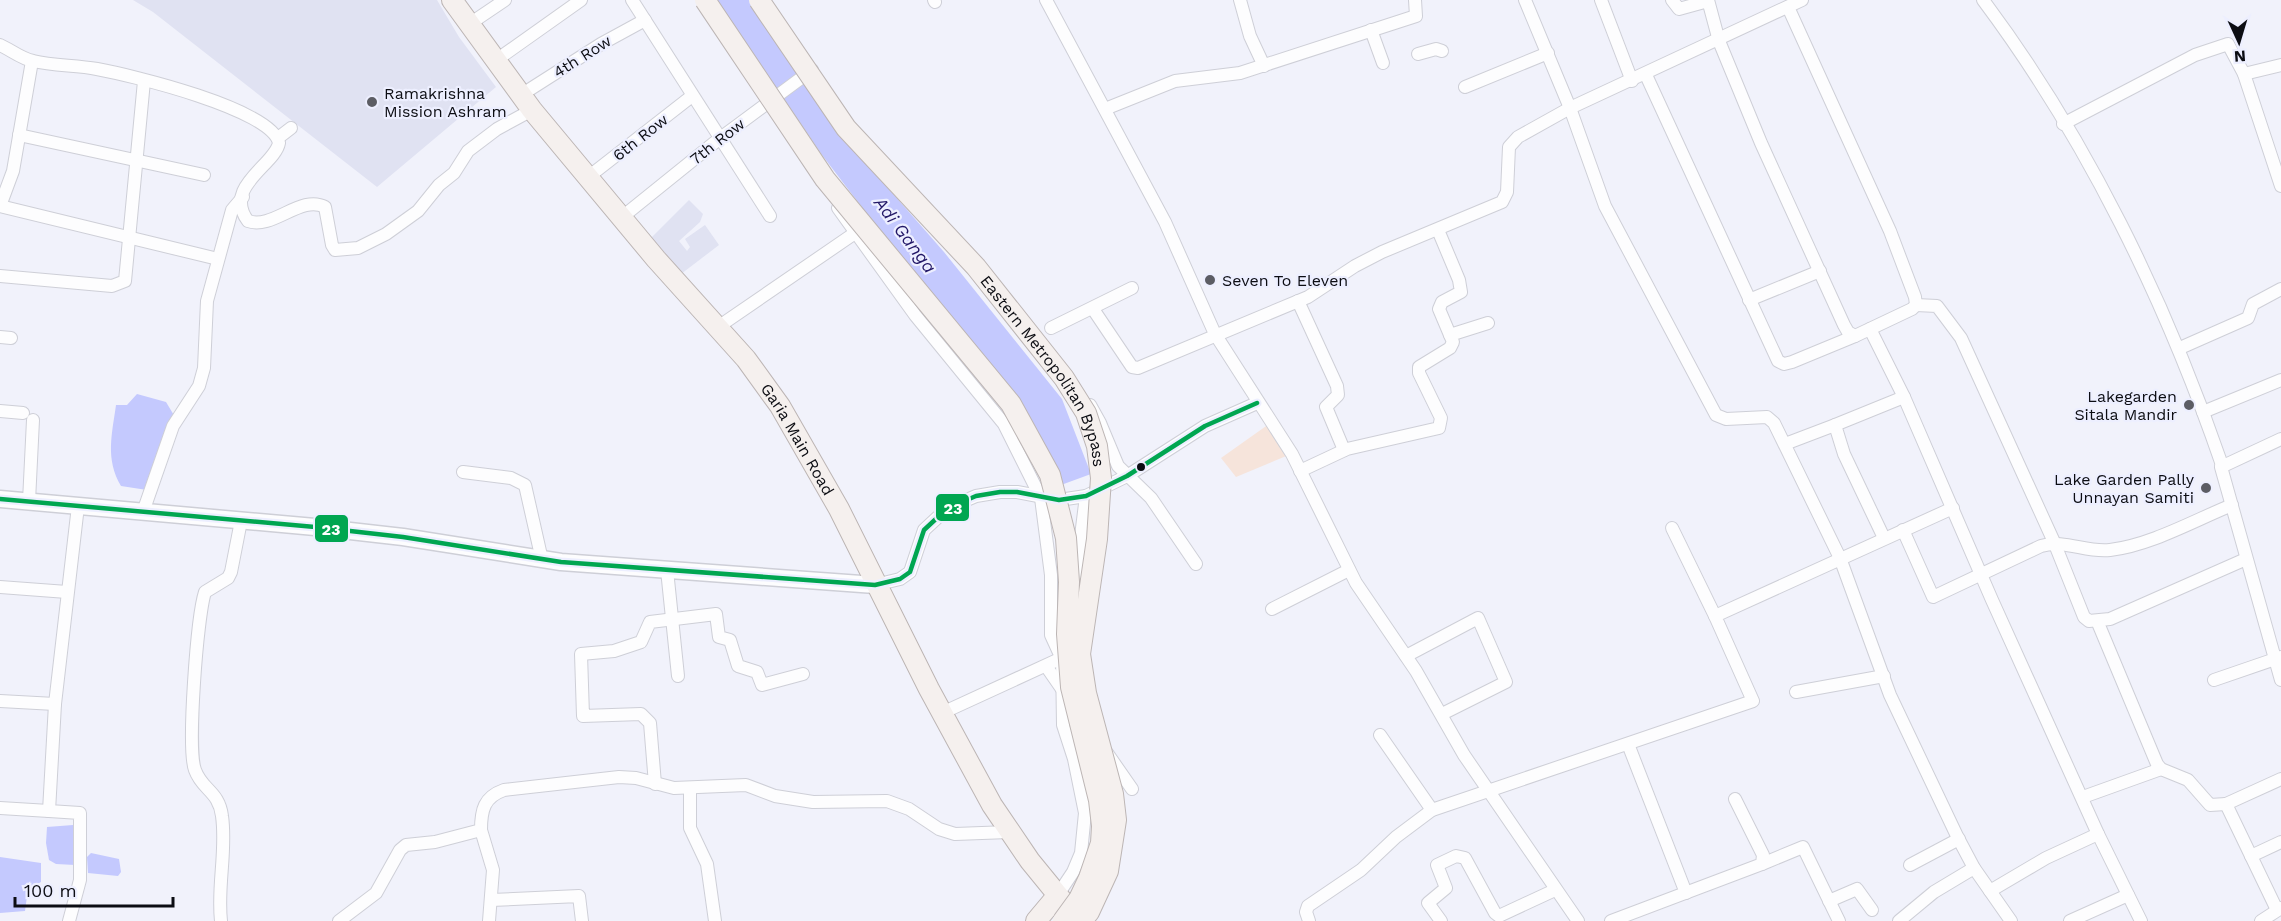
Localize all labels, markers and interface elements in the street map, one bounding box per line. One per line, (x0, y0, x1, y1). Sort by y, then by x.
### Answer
north arrow (2209, 12, 2269, 72)
street label: 4th Row (550, 31, 615, 82)
text: N (2233, 47, 2247, 66)
place label: Ramakrishna Mission Ashram (384, 84, 507, 121)
marker: Ramakrishna Mission Ashram (365, 95, 379, 109)
street label: 6th Row (609, 110, 672, 165)
street label: 7th Row (686, 114, 748, 169)
water label: Adi Ganga (869, 192, 941, 277)
place label: Seven To Eleven (1222, 271, 1348, 290)
street label: Eastern Metropolitan Bypass (976, 272, 1109, 468)
marker: Seven To Eleven (1203, 273, 1217, 287)
street label: Garia Main Road (757, 380, 838, 499)
place label: Lakegarden Sitala Mandir (2074, 387, 2177, 424)
marker: Lakegarden Sitala Mandir (2182, 398, 2196, 412)
unlabelled marker (1135, 461, 1147, 473)
place label: Lake Garden Pally Unnayan Samiti (2054, 470, 2195, 507)
marker: Lake Garden Pally Unnayan Samiti (2199, 481, 2213, 495)
line badge: 23 (935, 493, 970, 522)
text: 23 (943, 499, 963, 518)
line badge: 23 (314, 514, 349, 543)
text: 23 (321, 520, 341, 539)
scale bar (15, 870, 172, 908)
text: 100 m (24, 880, 77, 901)

